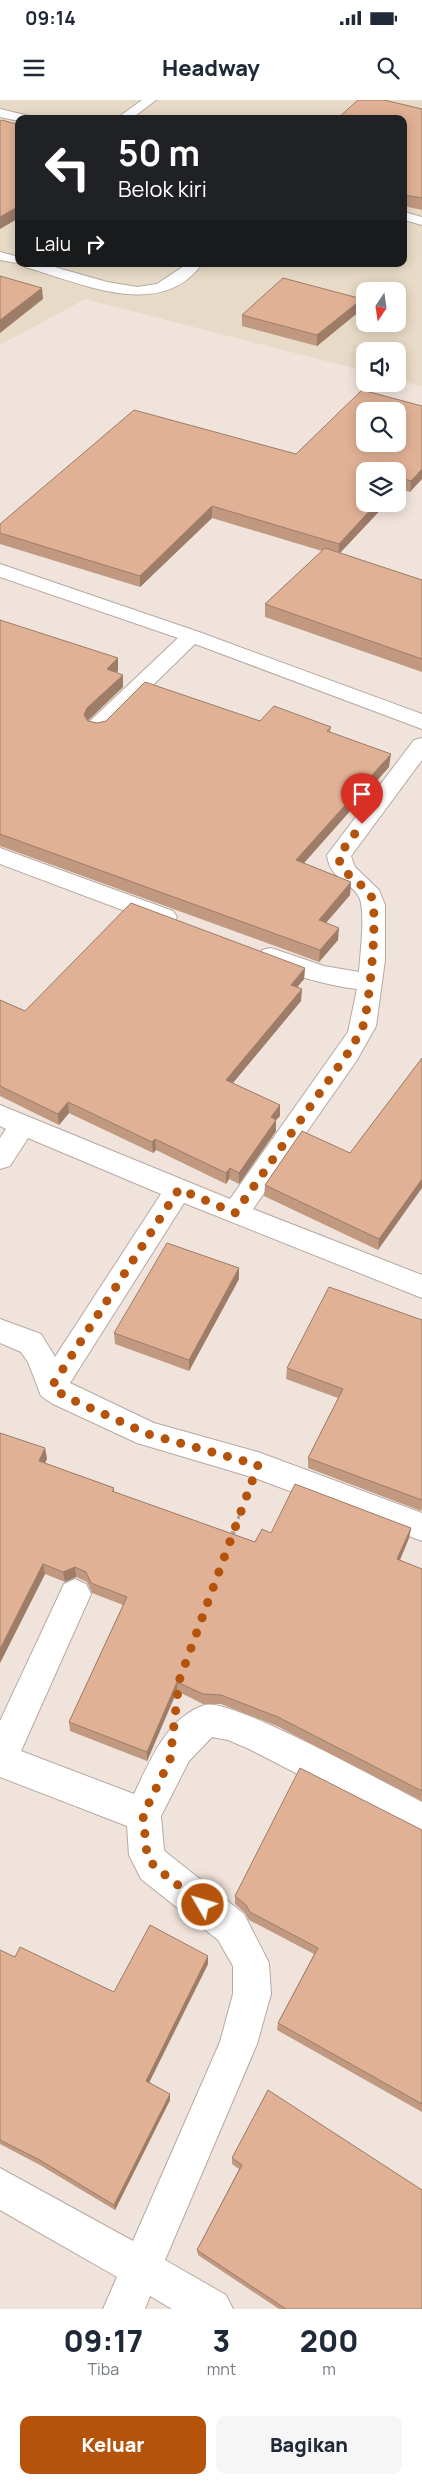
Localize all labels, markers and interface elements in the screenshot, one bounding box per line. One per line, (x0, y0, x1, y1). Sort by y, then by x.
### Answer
text: 09:14 (25, 5, 76, 31)
text: Headway (162, 53, 260, 83)
icon: menu (20, 54, 48, 82)
icon: search (374, 54, 402, 82)
text: 50 m (118, 129, 200, 177)
icon: left (35, 135, 100, 200)
text: Belok kiri (118, 174, 207, 204)
icon: right (81, 230, 109, 258)
text: Lalu (35, 231, 71, 257)
north arrow (356, 282, 406, 332)
map controls (356, 282, 406, 512)
button: sound (356, 342, 406, 392)
button: search (356, 402, 406, 452)
button: layers (356, 462, 406, 512)
pin (341, 773, 383, 824)
icon: arrive (348, 780, 376, 808)
position arrow (176, 1878, 228, 1930)
text: 09:17 (64, 2320, 143, 2361)
text: 3 (213, 2320, 230, 2361)
text: 200 (300, 2320, 358, 2361)
text: Tiba (88, 2358, 119, 2380)
text: mnt (207, 2358, 236, 2380)
text: m (322, 2358, 336, 2380)
button: Keluar (20, 2416, 206, 2474)
button: Bagikan (216, 2416, 402, 2474)

